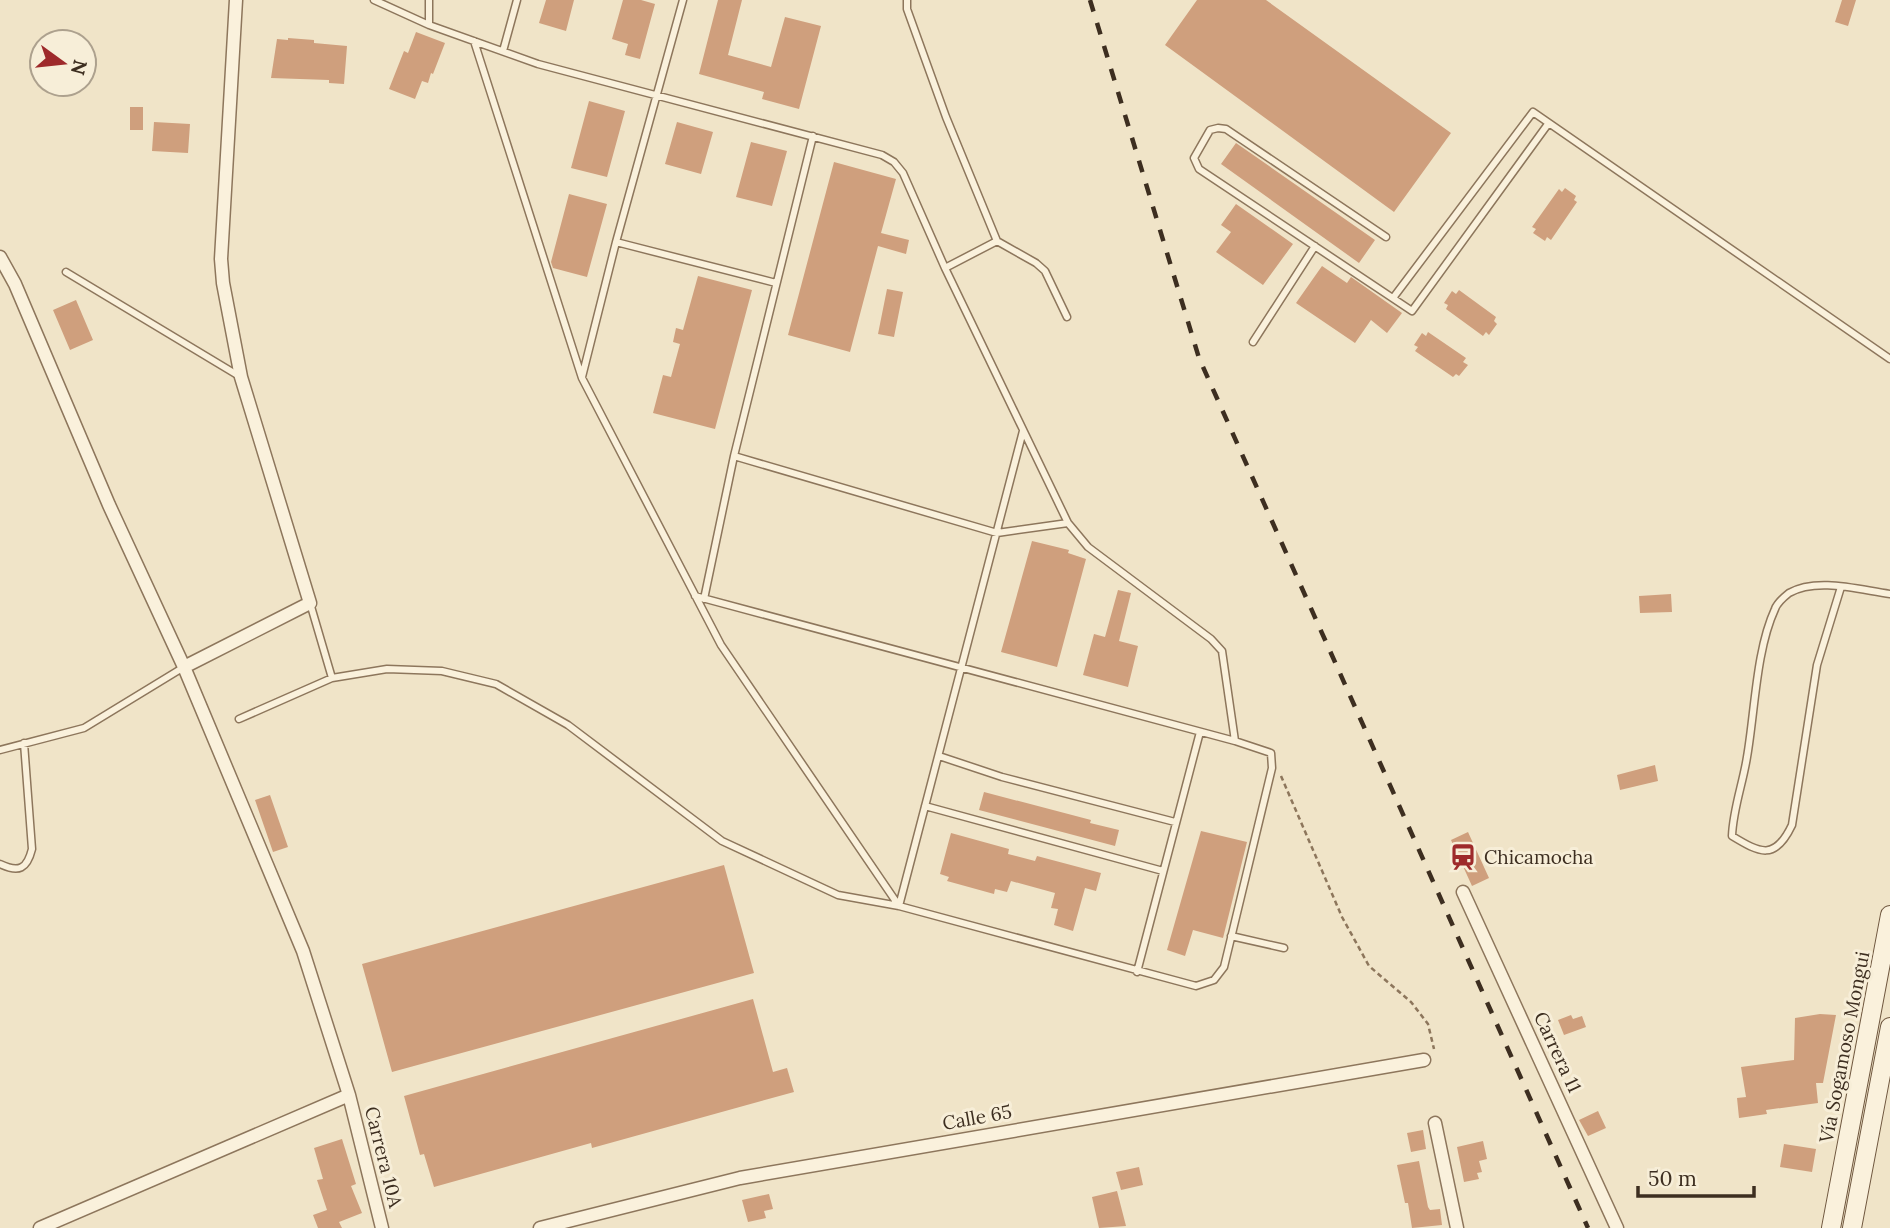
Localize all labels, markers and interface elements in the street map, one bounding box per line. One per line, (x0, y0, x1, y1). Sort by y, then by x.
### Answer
north arrow (28, 28, 98, 98)
text: N (66, 57, 93, 78)
station icon: Chicamocha (1448, 842, 1478, 872)
place label: Chicamocha (1484, 845, 1593, 869)
street label: Vía Sogamoso Mongui (1813, 949, 1874, 1146)
street label: Carrera 11 (1529, 1008, 1587, 1096)
street label: Calle 65 (940, 1099, 1014, 1135)
street label: Carrera 10A (360, 1104, 408, 1211)
scale bar (1638, 1154, 1754, 1198)
text: 50 m (1648, 1165, 1697, 1192)

